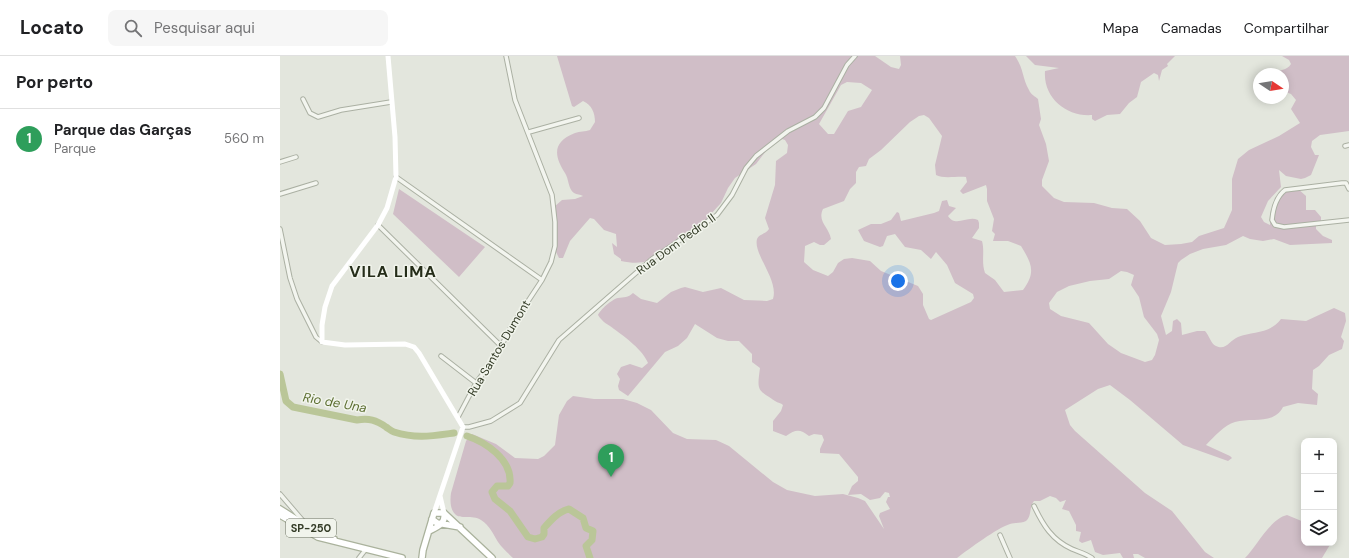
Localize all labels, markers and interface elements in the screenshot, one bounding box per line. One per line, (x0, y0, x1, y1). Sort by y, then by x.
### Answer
search box (108, 10, 388, 46)
text: Locato (20, 15, 84, 40)
icon: search (122, 17, 144, 39)
text: Pesquisar aqui (154, 18, 255, 38)
text: Mapa (1103, 19, 1139, 37)
text: Camadas (1161, 19, 1222, 37)
text: Compartilhar (1244, 19, 1329, 37)
north arrow (1253, 68, 1289, 104)
text: Por perto (16, 71, 93, 93)
text: Parque das Garças (54, 120, 192, 140)
text: 1 (27, 130, 31, 147)
text: 560 m (224, 130, 264, 147)
text: Parque (54, 140, 96, 157)
street label: Rua Dom Pedro II (633, 210, 719, 278)
district label: VILA LIMA (349, 261, 437, 282)
your location (888, 271, 908, 291)
street label: Rua Santos Dumont (464, 297, 534, 399)
water label: Rio de Una (302, 389, 368, 416)
map controls (1301, 438, 1337, 546)
button: + (1301, 438, 1337, 474)
pin: 1 (598, 444, 624, 477)
button: − (1301, 474, 1337, 510)
button: layers (1301, 510, 1337, 546)
road number: SP-250 (286, 519, 336, 537)

